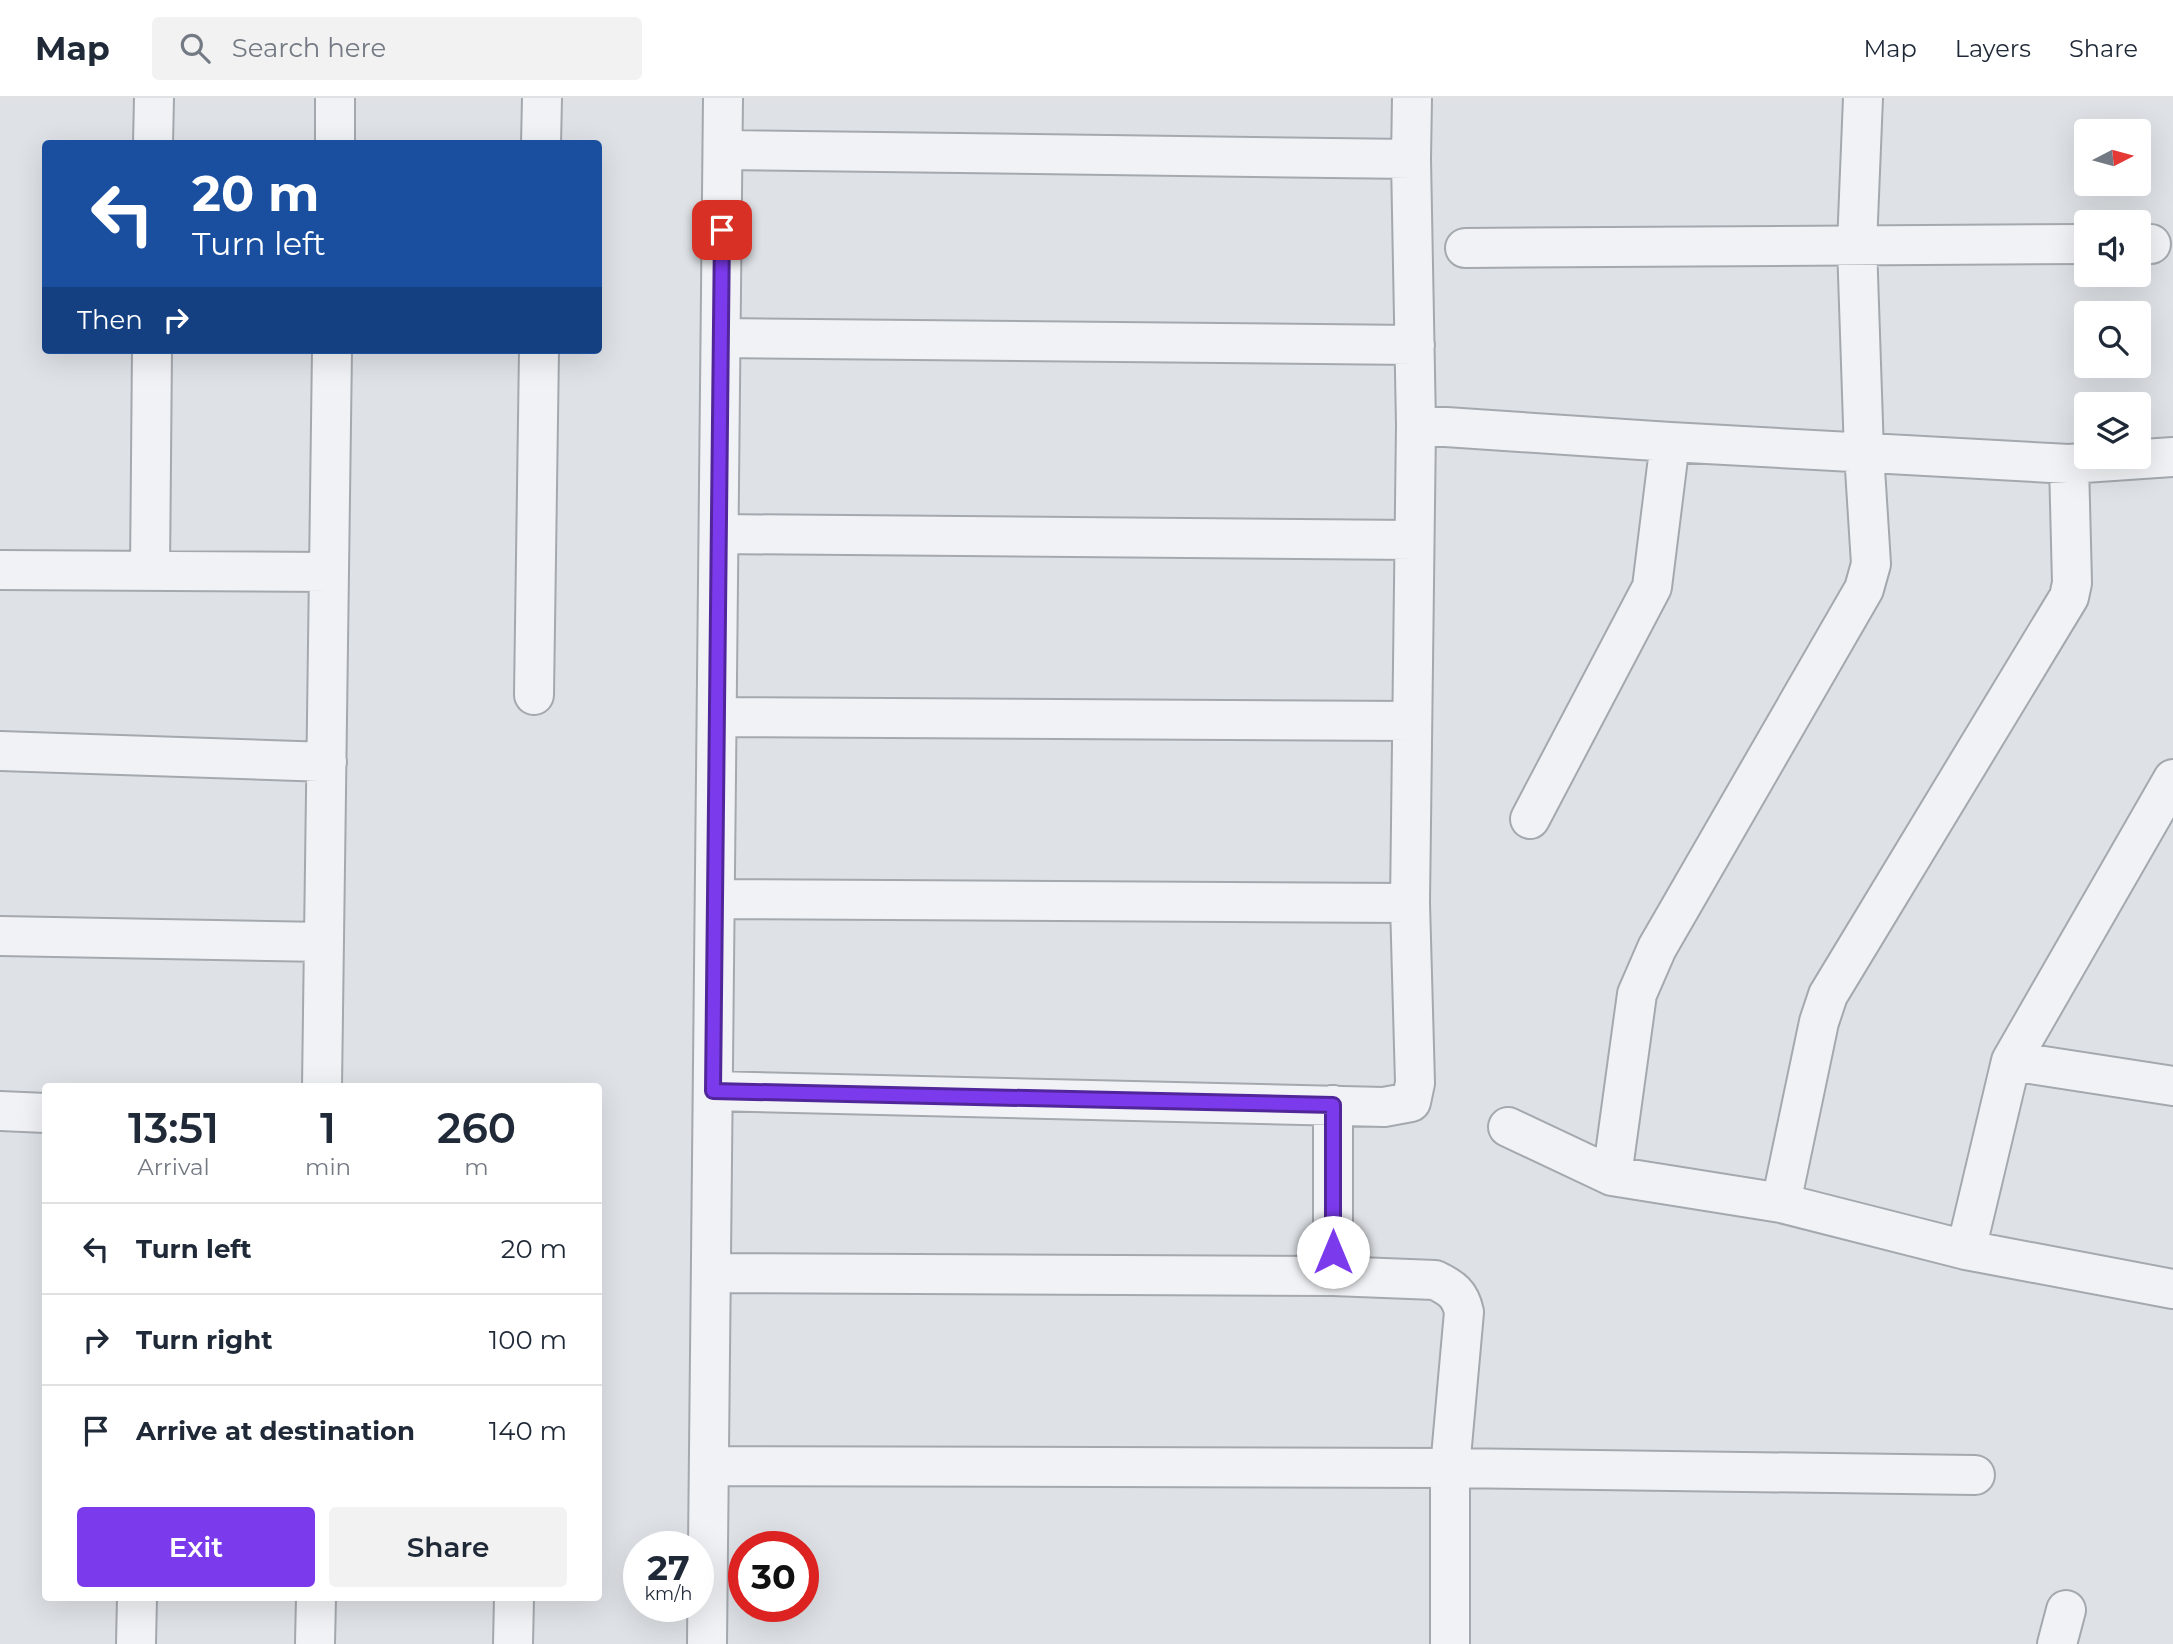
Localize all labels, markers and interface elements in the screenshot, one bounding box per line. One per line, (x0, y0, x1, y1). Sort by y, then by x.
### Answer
search box (152, 17, 642, 80)
text: Map (35, 28, 110, 68)
icon: search (176, 29, 214, 67)
text: Search here (232, 32, 386, 64)
text: Map (1863, 34, 1917, 63)
text: Layers (1955, 34, 2031, 63)
text: Share (2069, 34, 2138, 63)
north arrow (2074, 119, 2151, 196)
map controls (2074, 119, 2151, 469)
text: 20 m (192, 164, 319, 223)
icon: left (77, 168, 168, 259)
pin (692, 200, 752, 260)
button: sound (2074, 210, 2151, 287)
icon: arrive (703, 211, 741, 249)
text: Turn left (192, 224, 326, 263)
icon: right (157, 301, 195, 339)
button: search (2074, 301, 2151, 378)
text: Then (77, 304, 143, 336)
button: layers (2074, 392, 2151, 469)
text: 13:51 (128, 1102, 219, 1154)
text: 1 (320, 1102, 336, 1154)
text: 260 (437, 1102, 516, 1154)
text: Arrival (137, 1153, 210, 1181)
text: min (305, 1153, 351, 1181)
text: m (464, 1153, 489, 1181)
position arrow (1296, 1215, 1370, 1289)
icon: left (77, 1230, 115, 1268)
text: Turn left (136, 1233, 252, 1265)
text: 20 m (501, 1233, 567, 1265)
icon: right (77, 1321, 115, 1359)
text: Turn right (136, 1324, 272, 1356)
text: 100 m (489, 1324, 567, 1356)
icon: arrive (77, 1412, 115, 1450)
text: Arrive at destination (136, 1415, 415, 1447)
text: 140 m (489, 1415, 567, 1447)
button: Exit (77, 1507, 315, 1587)
button: Share (329, 1507, 567, 1587)
speed limit sign: 30 (728, 1531, 819, 1622)
text: 27 (647, 1546, 690, 1589)
text: km/h (644, 1583, 693, 1605)

